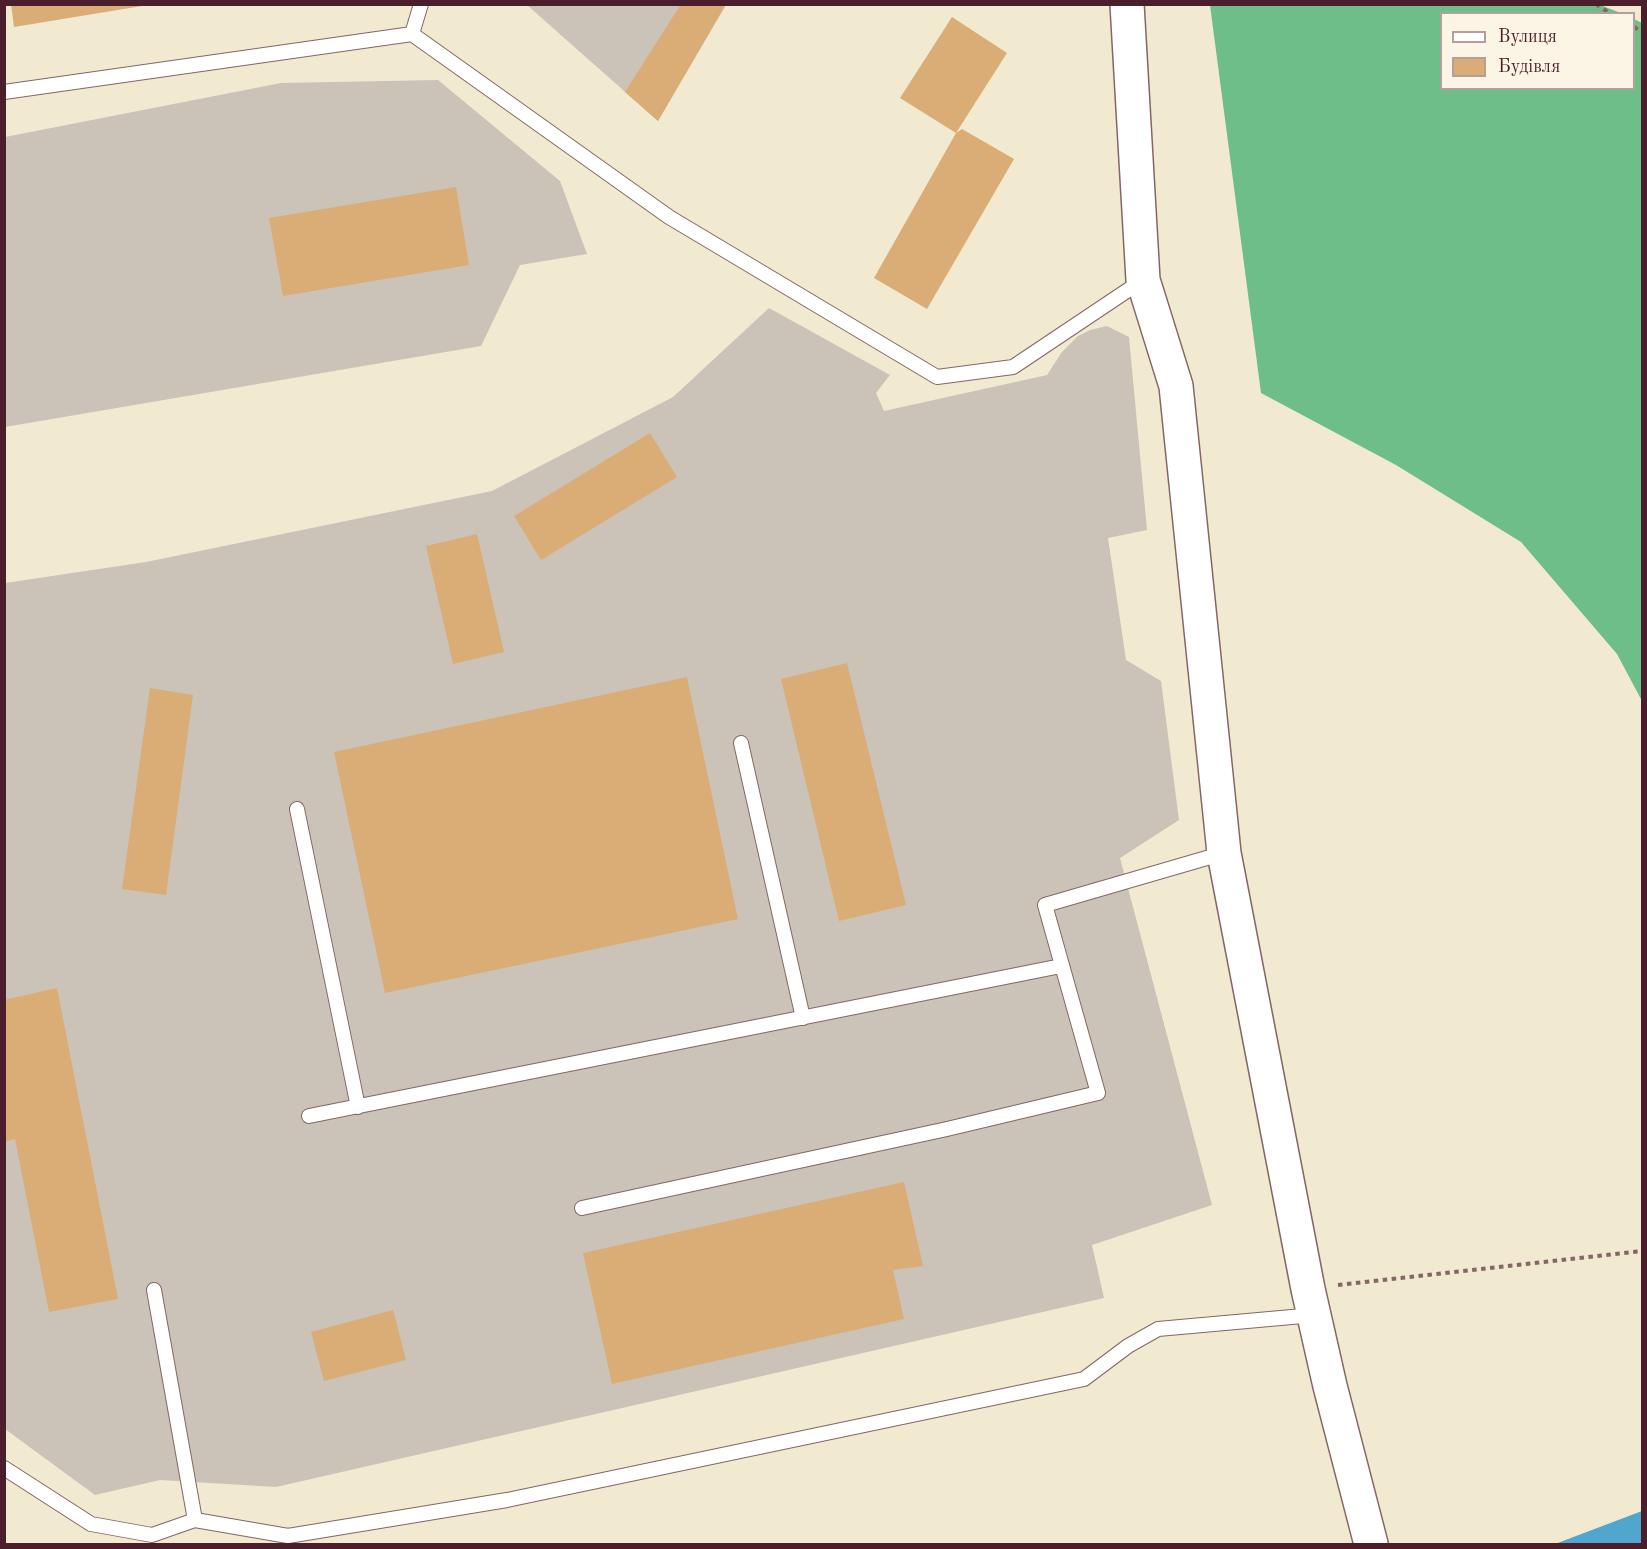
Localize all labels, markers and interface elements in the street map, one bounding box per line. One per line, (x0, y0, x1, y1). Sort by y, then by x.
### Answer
legend (1440, 12, 1635, 90)
text: Вулиця (1498, 28, 1557, 46)
text: Будівля (1498, 58, 1560, 76)

